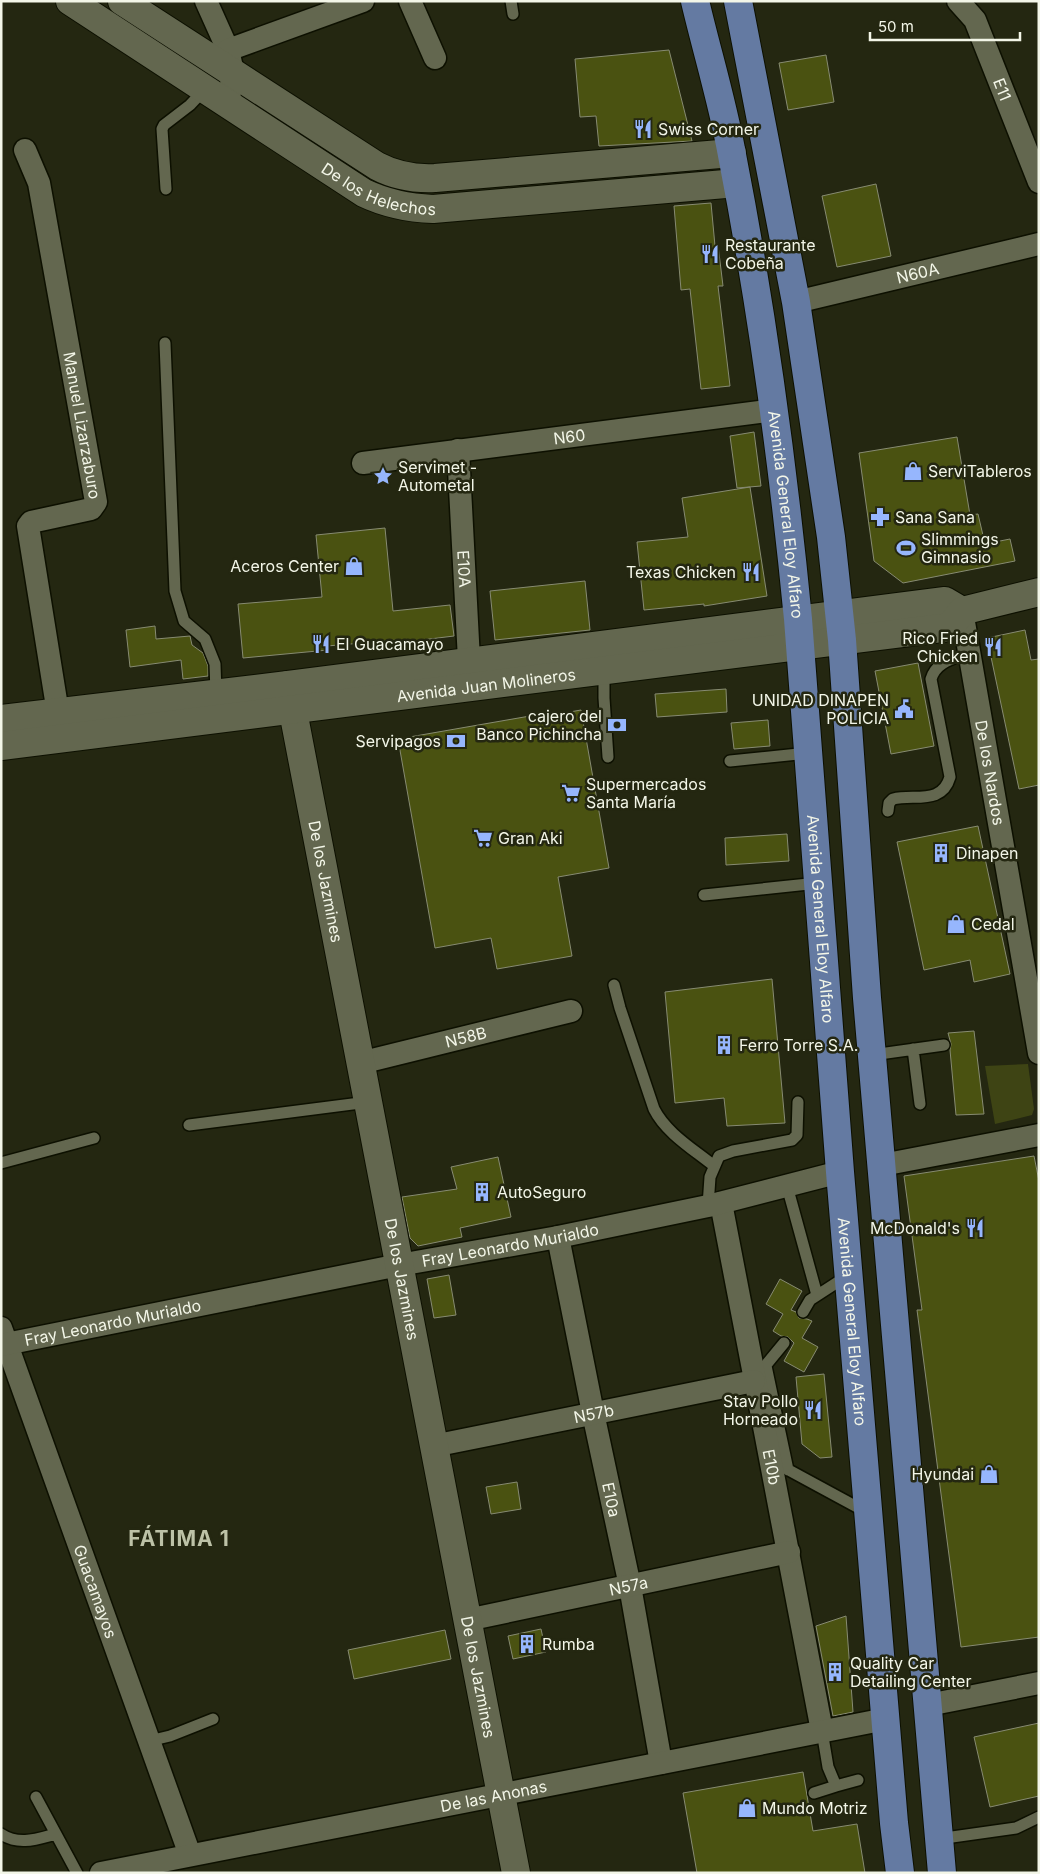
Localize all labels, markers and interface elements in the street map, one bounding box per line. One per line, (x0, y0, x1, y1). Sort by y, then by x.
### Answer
scale bar (870, 10, 1020, 42)
text: 50 m (878, 17, 914, 36)
street label: E11 (989, 75, 1016, 104)
restaurant icon: Swiss Corner (632, 118, 654, 140)
place label: Swiss Corner (658, 119, 759, 139)
street label: De los Helechos (318, 158, 436, 219)
place label: Restaurante Cobeña (725, 235, 815, 273)
restaurant icon: Restaurante Cobeña (699, 243, 721, 265)
street label: N60A (894, 258, 941, 288)
street label: Manuel Lizarzaburo (59, 350, 105, 501)
street label: Avenida General Eloy Alfaro (764, 409, 808, 619)
street label: N60 (552, 424, 586, 448)
place label: Servimet - Autometal (398, 457, 477, 495)
shop icon: ServiTableros (902, 460, 924, 482)
place label: ServiTableros (928, 461, 1032, 481)
place icon: Servimet - Autometal (372, 465, 394, 487)
pharmacy icon: Sana Sana (869, 506, 891, 528)
place label: Sana Sana (895, 507, 975, 527)
place label: Slimmings Gimnasio (921, 529, 999, 567)
sports icon: Slimmings Gimnasio (895, 537, 917, 559)
street label: E10A (453, 550, 475, 588)
shop icon: Aceros Center (343, 555, 365, 577)
place label: Aceros Center (230, 556, 339, 576)
restaurant icon: Texas Chicken (740, 561, 762, 583)
place label: Texas Chicken (626, 562, 736, 582)
place label: Rico Fried Chicken (902, 628, 978, 666)
restaurant icon: El Guacamayo (310, 633, 332, 655)
place label: El Guacamayo (336, 634, 444, 654)
restaurant icon: Rico Fried Chicken (982, 636, 1004, 658)
street label: Avenida Juan Molineros (395, 664, 577, 706)
place label: UNIDAD DINAPEN POLICIA (752, 690, 889, 728)
public building icon: UNIDAD DINAPEN POLICIA (893, 698, 915, 720)
place label: cajero del Banco Pichincha (476, 706, 602, 744)
bank icon: cajero del Banco Pichincha (606, 714, 628, 736)
street label: De los Nardos (971, 718, 1009, 827)
bank icon: Servipagos (445, 730, 467, 752)
place label: Servipagos (355, 731, 441, 751)
place label: Supermercados Santa María (586, 774, 706, 812)
supermarket icon: Supermercados Santa María (560, 782, 582, 804)
street label: Avenida General Eloy Alfaro (803, 814, 839, 1024)
street label: De los Jazmines (304, 819, 347, 944)
supermarket icon: Gran Aki (472, 827, 494, 849)
place label: Gran Aki (498, 828, 563, 848)
building icon: Dinapen (930, 842, 952, 864)
place label: Dinapen (956, 843, 1018, 863)
shop icon: Cedal (945, 913, 967, 935)
place label: Cedal (971, 914, 1015, 934)
street label: N58B (443, 1022, 489, 1052)
building icon: Ferro Torre S.A. (713, 1034, 735, 1056)
place label: Ferro Torre S.A. (739, 1035, 858, 1055)
building icon: AutoSeguro (471, 1181, 493, 1203)
place label: AutoSeguro (497, 1182, 586, 1202)
street label: De los Jazmines (381, 1216, 424, 1342)
street label: Avenida General Eloy Alfaro (834, 1217, 871, 1427)
restaurant icon: McDonald's (964, 1217, 986, 1239)
place label: McDonald's (870, 1218, 960, 1238)
street label: Fray Leonardo Murialdo (420, 1219, 601, 1271)
street label: Fray Leonardo Murialdo (23, 1295, 203, 1350)
place label: Stav Pollo Horneado (723, 1391, 798, 1429)
restaurant icon: Stav Pollo Horneado (802, 1399, 824, 1421)
street label: N57b (572, 1400, 616, 1427)
street label: E10b (759, 1448, 785, 1487)
shop icon: Hyundai (978, 1463, 1000, 1485)
place label: Hyundai (911, 1464, 974, 1484)
street label: E10a (598, 1480, 625, 1519)
district label: FÁTIMA 1 (128, 1525, 230, 1551)
street label: Guacamayos (70, 1542, 122, 1641)
street label: N57a (607, 1572, 650, 1600)
street label: De los Jazmines (457, 1614, 500, 1740)
building icon: Rumba (516, 1633, 538, 1655)
place label: Rumba (542, 1634, 595, 1654)
place label: Quality Car Detailing Center (850, 1653, 971, 1691)
building icon: Quality Car Detailing Center (824, 1661, 846, 1683)
street label: De las Anonas (439, 1776, 549, 1816)
shop icon: Mundo Motriz (736, 1797, 758, 1819)
place label: Mundo Motriz (762, 1798, 868, 1818)

